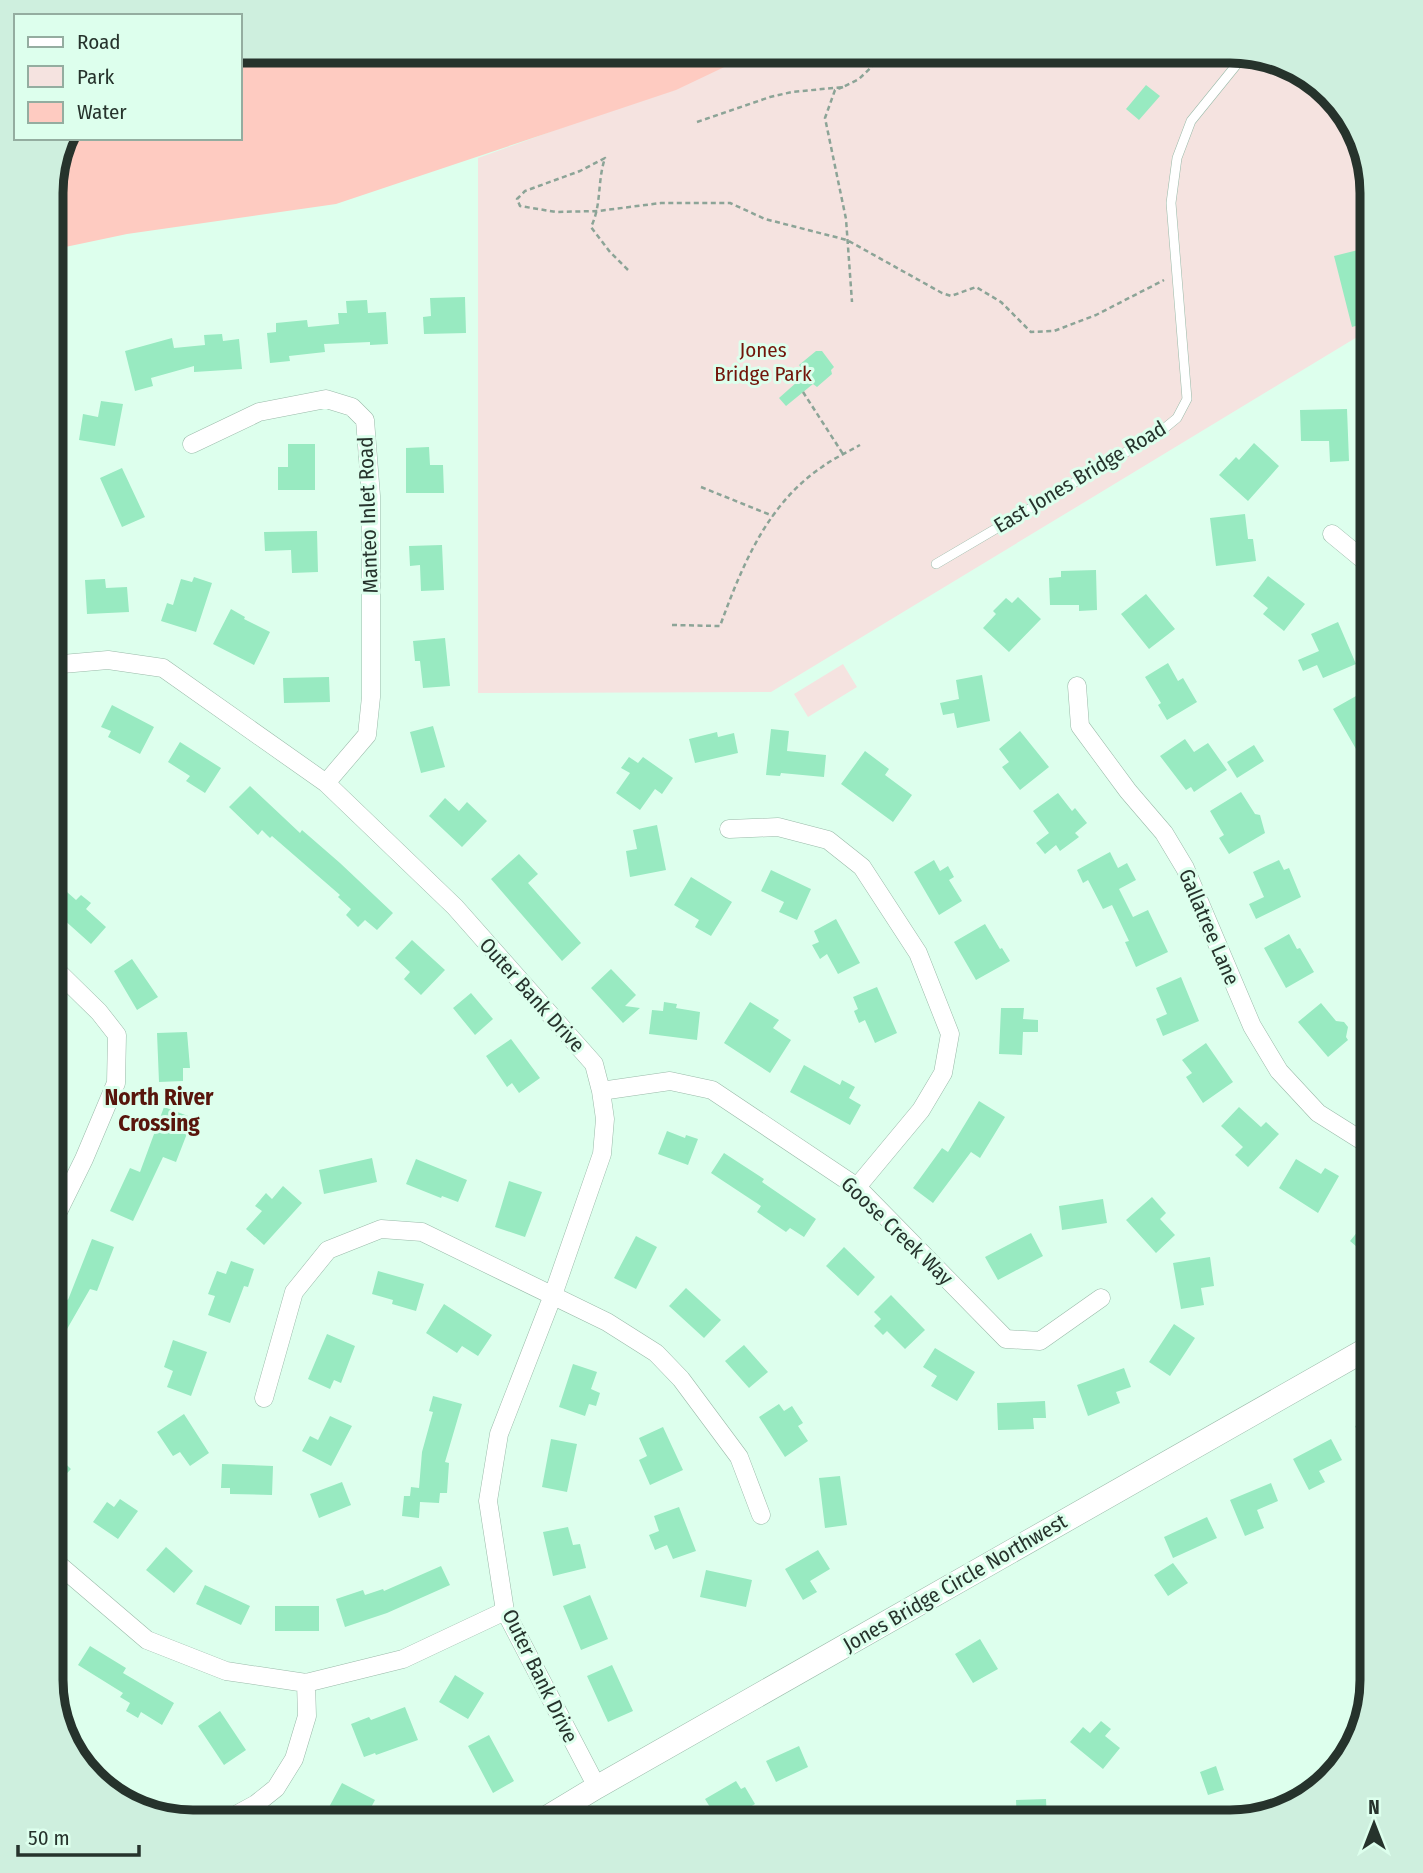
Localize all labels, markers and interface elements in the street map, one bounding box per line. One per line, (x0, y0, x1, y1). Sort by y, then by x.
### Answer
legend (14, 14, 242, 140)
text: Road (77, 29, 121, 55)
text: Park (77, 64, 115, 90)
text: Water (77, 99, 127, 125)
park label: Jones Bridge Park (714, 337, 812, 387)
street label: East Jones Bridge Road (989, 415, 1171, 539)
street label: Manteo Inlet Road (352, 436, 384, 594)
street label: Gallatree Lane (1173, 865, 1245, 989)
street label: Outer Bank Drive (474, 932, 590, 1058)
district label: North River Crossing (105, 1083, 214, 1137)
street label: Goose Creek Way (836, 1171, 959, 1291)
street label: Jones Bridge Circle Northwest (839, 1508, 1072, 1658)
street label: Outer Bank Drive (496, 1605, 584, 1747)
north arrow (1339, 1789, 1409, 1859)
text: N (1368, 1796, 1380, 1819)
scale bar (18, 1814, 138, 1858)
text: 50 m (28, 1825, 70, 1851)

